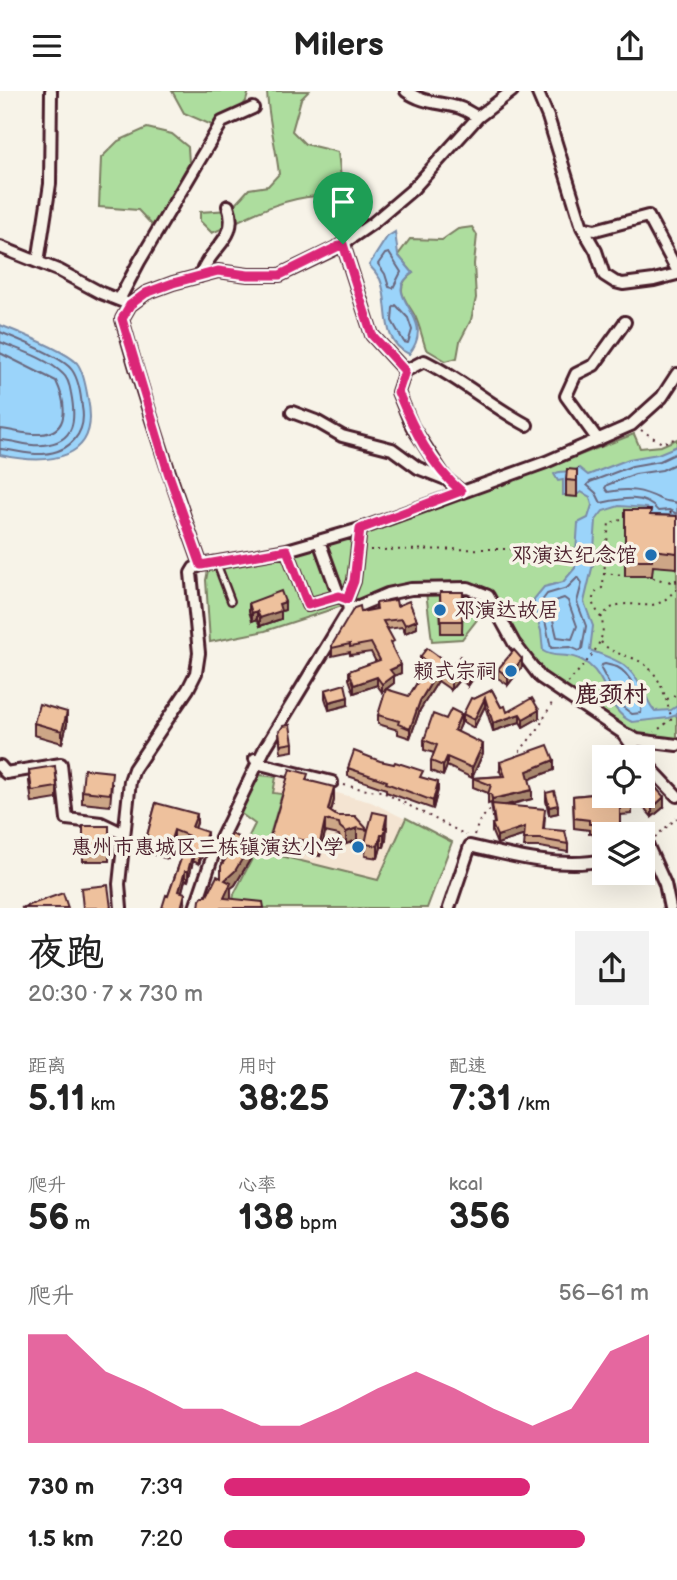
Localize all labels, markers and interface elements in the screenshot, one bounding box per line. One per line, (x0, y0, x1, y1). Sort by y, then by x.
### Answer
text: Milers (293, 26, 384, 65)
icon: menu (28, 27, 66, 65)
icon: share (611, 27, 649, 65)
pin (313, 172, 373, 244)
icon: arrive (324, 183, 362, 221)
place label: 邓演达纪念馆 (511, 543, 637, 568)
marker: 邓演达纪念馆 (643, 547, 659, 563)
place label: 邓演达故居 (454, 598, 559, 623)
marker: 邓演达故居 (432, 602, 448, 618)
place label: 赖式宗祠 (413, 659, 497, 684)
marker: 赖式宗祠 (503, 663, 519, 679)
district label: 鹿颈村 (575, 680, 647, 709)
map controls (592, 745, 655, 885)
button: locate (592, 745, 655, 808)
button: layers (592, 822, 655, 885)
place label: 惠州市惠城区三栋镇演达小学 (71, 835, 344, 860)
marker: 惠州市惠城区三栋镇演达小学 (350, 839, 366, 855)
text: 夜跑 (28, 931, 104, 976)
button: share (575, 931, 649, 1005)
text: 20:30 · 7 × 730 m (28, 980, 203, 1008)
text: 距离 (28, 1055, 66, 1078)
text: 用时 (238, 1055, 276, 1078)
text: 配速 (449, 1055, 487, 1078)
text: 5.11 (28, 1078, 85, 1121)
text: 38:25 (238, 1078, 329, 1121)
text: 7:31 (449, 1078, 512, 1121)
text: km (85, 1093, 116, 1116)
text: /km (512, 1093, 550, 1116)
text: kcal (449, 1173, 483, 1196)
text: 爬升 (28, 1174, 66, 1197)
text: 心率 (238, 1174, 276, 1197)
text: 356 (449, 1196, 511, 1239)
text: 56 (28, 1197, 69, 1240)
text: 138 (238, 1197, 295, 1240)
text: m (69, 1212, 90, 1235)
text: bpm (295, 1212, 337, 1235)
text: 56–61 m (558, 1279, 649, 1307)
text: 爬升 (28, 1282, 74, 1310)
text: 730 m (28, 1473, 94, 1501)
text: 7:39 (140, 1473, 183, 1501)
text: 1.5 km (28, 1525, 94, 1553)
text: 7:20 (140, 1525, 183, 1553)

